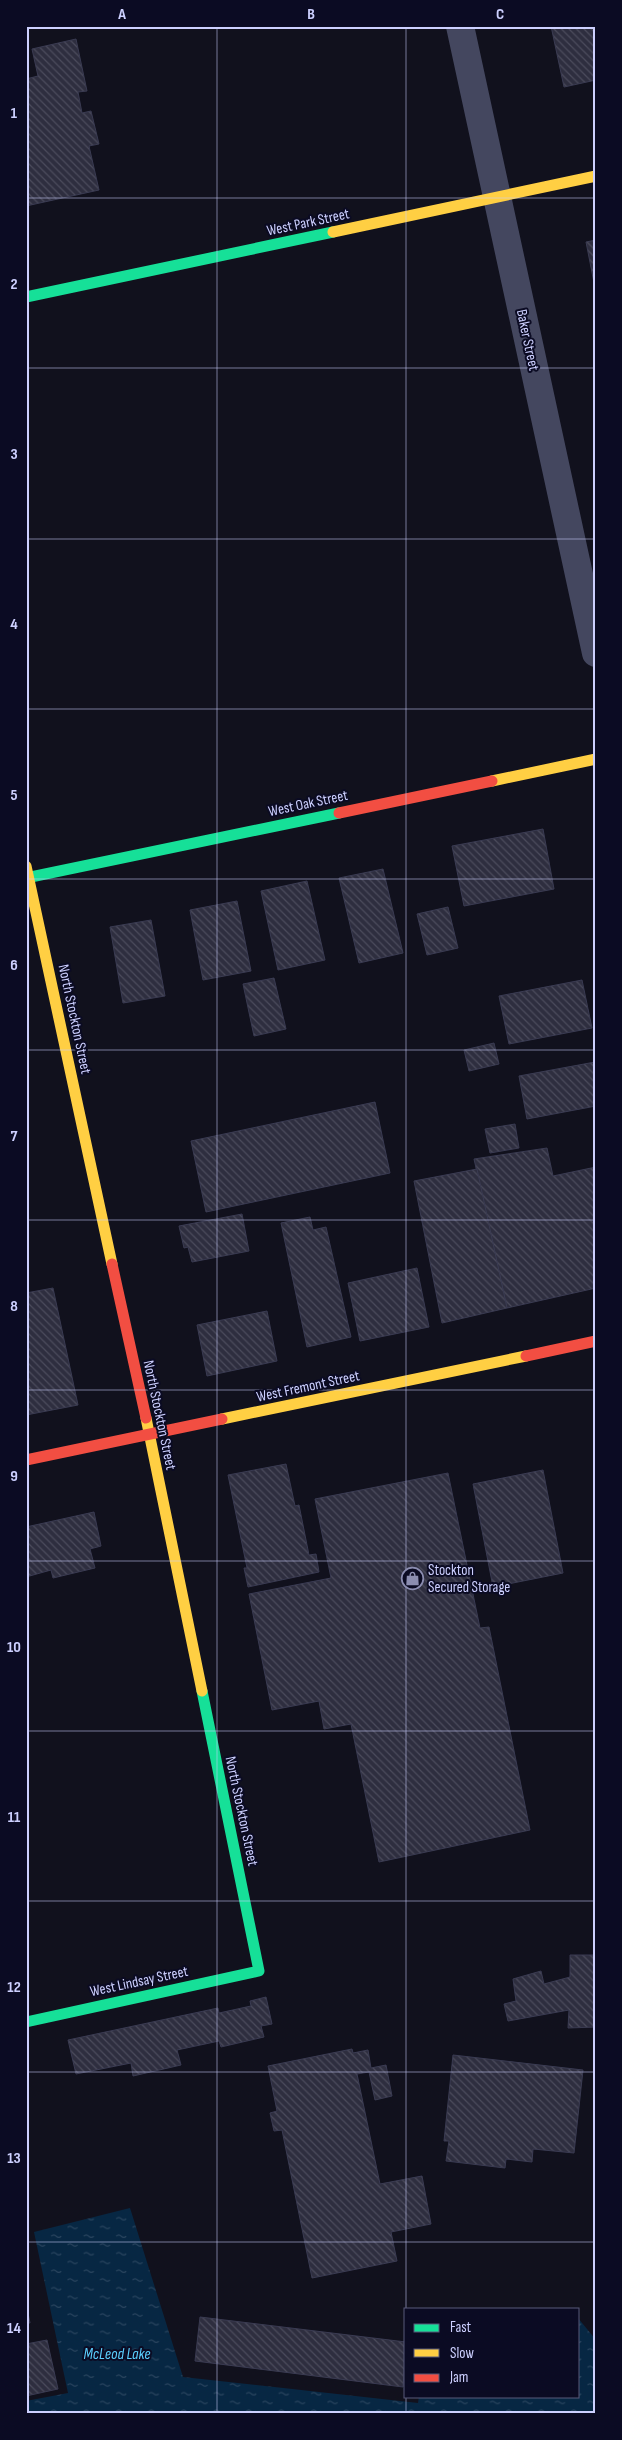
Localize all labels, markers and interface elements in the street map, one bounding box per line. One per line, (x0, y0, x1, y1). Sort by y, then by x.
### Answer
text: A (117, 5, 126, 24)
text: B (307, 5, 315, 24)
text: C (496, 5, 504, 24)
text: 1 (11, 104, 18, 123)
street label: West Park Street (265, 204, 352, 241)
text: 2 (10, 275, 18, 294)
street label: Baker Street (512, 308, 543, 373)
text: 3 (10, 445, 18, 464)
text: 4 (10, 615, 18, 634)
text: 5 (10, 786, 18, 805)
street label: West Oak Street (267, 786, 350, 821)
text: 6 (10, 956, 18, 975)
street label: North Stockton Street (54, 962, 96, 1076)
text: 7 (11, 1127, 18, 1146)
text: 8 (10, 1297, 18, 1316)
street label: North Stockton Street (139, 1358, 181, 1472)
street label: West Fremont Street (255, 1366, 362, 1407)
text: 9 (10, 1467, 18, 1486)
place label: Stockton Secured Storage (428, 1561, 510, 1597)
shop icon: Stockton Secured Storage (400, 1567, 424, 1591)
text: 10 (7, 1638, 21, 1657)
street label: North Stockton Street (221, 1754, 263, 1868)
text: 11 (8, 1808, 21, 1827)
street label: West Lindsay Street (88, 1962, 190, 2001)
text: 12 (7, 1978, 21, 1997)
text: 13 (7, 2149, 21, 2168)
legend (404, 2308, 580, 2398)
text: Fast (450, 2318, 472, 2337)
text: 14 (7, 2319, 21, 2338)
text: Slow (450, 2344, 474, 2363)
water label: McLeod Lake (83, 2345, 151, 2364)
text: Jam (449, 2368, 468, 2387)

